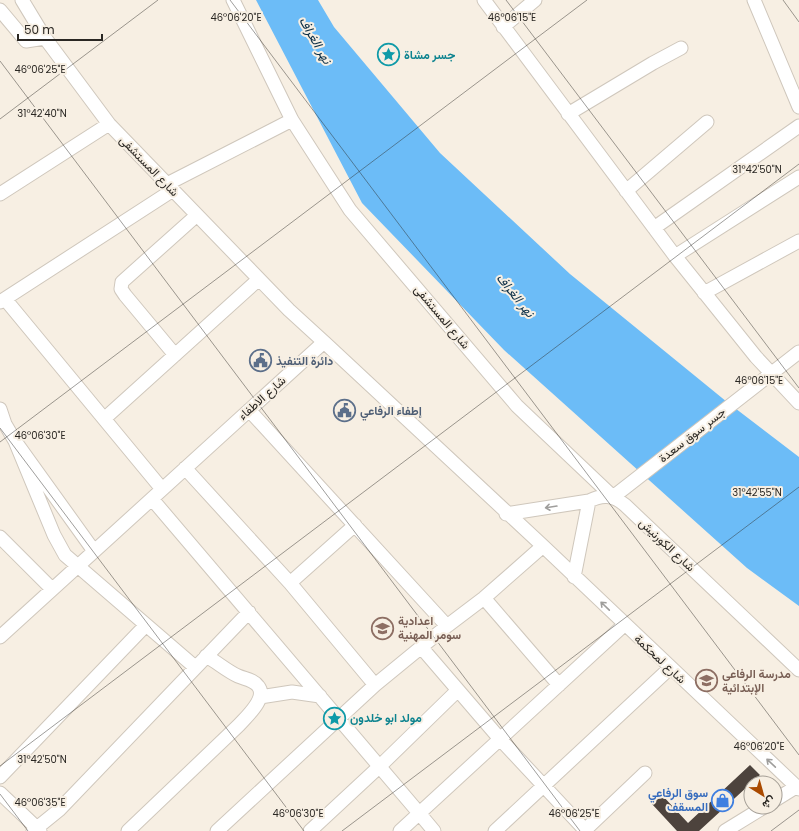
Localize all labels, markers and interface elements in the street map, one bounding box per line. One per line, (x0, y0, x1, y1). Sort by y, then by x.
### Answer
text: 46°06'20"E (210, 10, 262, 25)
text: 46°06'15"E (488, 10, 536, 25)
water label: نهر الغراف (294, 13, 337, 68)
scale bar (18, 16, 102, 42)
text: 50 m (24, 21, 55, 38)
place icon: جسر مشاة (375, 42, 401, 68)
place label: جسر مشاة (404, 46, 455, 63)
text: 46°06'25"E (14, 62, 66, 77)
text: 31°42'40"N (17, 106, 67, 121)
street label: شارع المستشفى (115, 131, 183, 201)
text: 31°42'50"N (732, 162, 782, 177)
water label: نهر الغراف (492, 269, 540, 322)
street label: شارع المستشفى (410, 281, 474, 353)
public building icon: دائرة التنفيذ (247, 348, 273, 374)
place label: دائرة التنفيذ (276, 352, 333, 369)
street label: شارع الاطفاء (234, 372, 290, 424)
text: 46°06'15"E (735, 373, 783, 388)
public building icon: إطفاء الرفاعي (332, 398, 358, 424)
place label: إطفاء الرفاعي (360, 402, 422, 421)
street label: جسر سوق سعدة (655, 403, 729, 466)
text: 46°06'30"E (14, 428, 66, 443)
text: 31°42'55"N (732, 485, 782, 500)
one-way arrow (545, 503, 558, 511)
street label: شارع الكورنيش (635, 514, 699, 576)
one-way arrow (600, 601, 610, 611)
place label: اعدادية سومر المهنية (398, 612, 462, 643)
school or university icon: اعدادية سومر المهنية (369, 615, 395, 641)
street label: شارع لمحكمة (630, 630, 690, 688)
place label: مدرسة الرفاعي الإبتدائية (722, 665, 791, 696)
school or university icon: مدرسة الرفاعي الإبتدائية (694, 668, 720, 694)
place icon: مولد ابو خلدون (321, 705, 347, 731)
place label: مولد ابو خلدون (350, 709, 422, 726)
text: 46°06'20"E (733, 739, 785, 754)
text: 31°42'50"N (17, 752, 67, 767)
one-way arrow (765, 758, 776, 767)
north arrow (743, 775, 783, 815)
place label: سوق الرفاعي المسقف (648, 784, 708, 815)
shop icon: سوق الرفاعي المسقف (710, 787, 736, 813)
text: ش (759, 793, 779, 813)
text: 46°06'35"E (14, 795, 66, 810)
text: 46°06'30"E (272, 806, 324, 821)
text: 46°06'25"E (548, 806, 600, 821)

